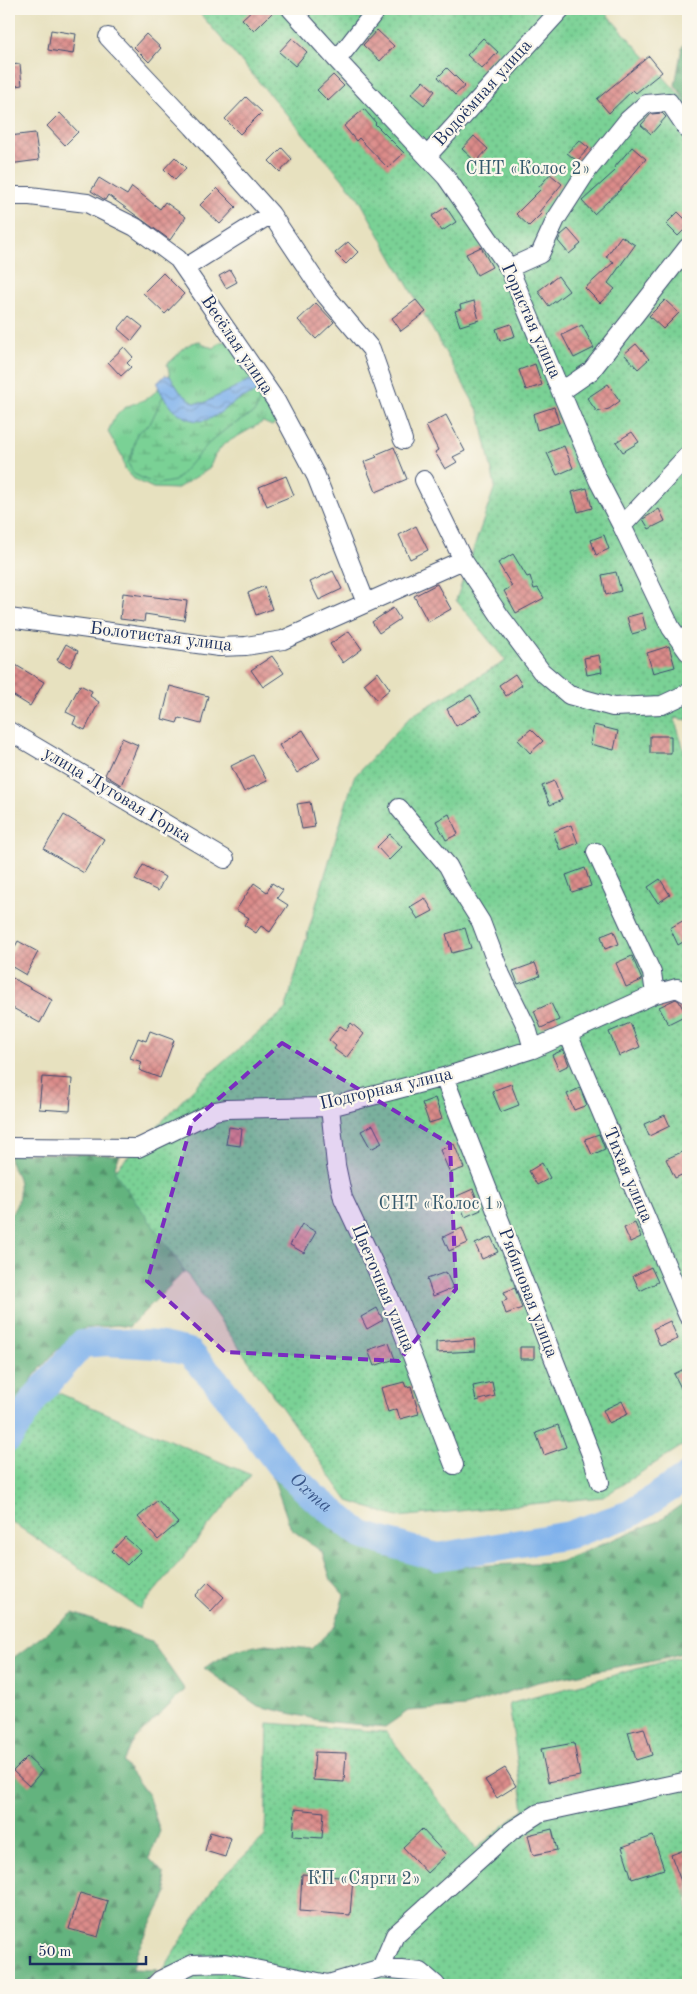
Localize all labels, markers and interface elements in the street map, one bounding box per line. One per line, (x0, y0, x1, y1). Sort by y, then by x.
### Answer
street label: Водоёмная улица (431, 36, 535, 150)
park label: СНТ «Колос 2» (466, 160, 590, 178)
street label: Гористая улица (498, 261, 564, 381)
street label: Весёлая улица (197, 292, 277, 398)
street label: Болотистая улица (89, 619, 233, 655)
street label: улица Луговая Горка (40, 744, 194, 846)
street label: Подгорная улица (318, 1065, 454, 1113)
street label: Тихая улица (600, 1125, 656, 1225)
park label: СНТ «Колос 1» (379, 1195, 503, 1213)
street label: Цветочная улица (348, 1221, 418, 1355)
street label: Рябиновая улица (495, 1226, 561, 1360)
water label: Охта (286, 1470, 335, 1517)
park label: КП «Сярги 2» (307, 1870, 421, 1888)
scale bar (30, 1934, 146, 1966)
text: 50 m (38, 1945, 72, 1960)

